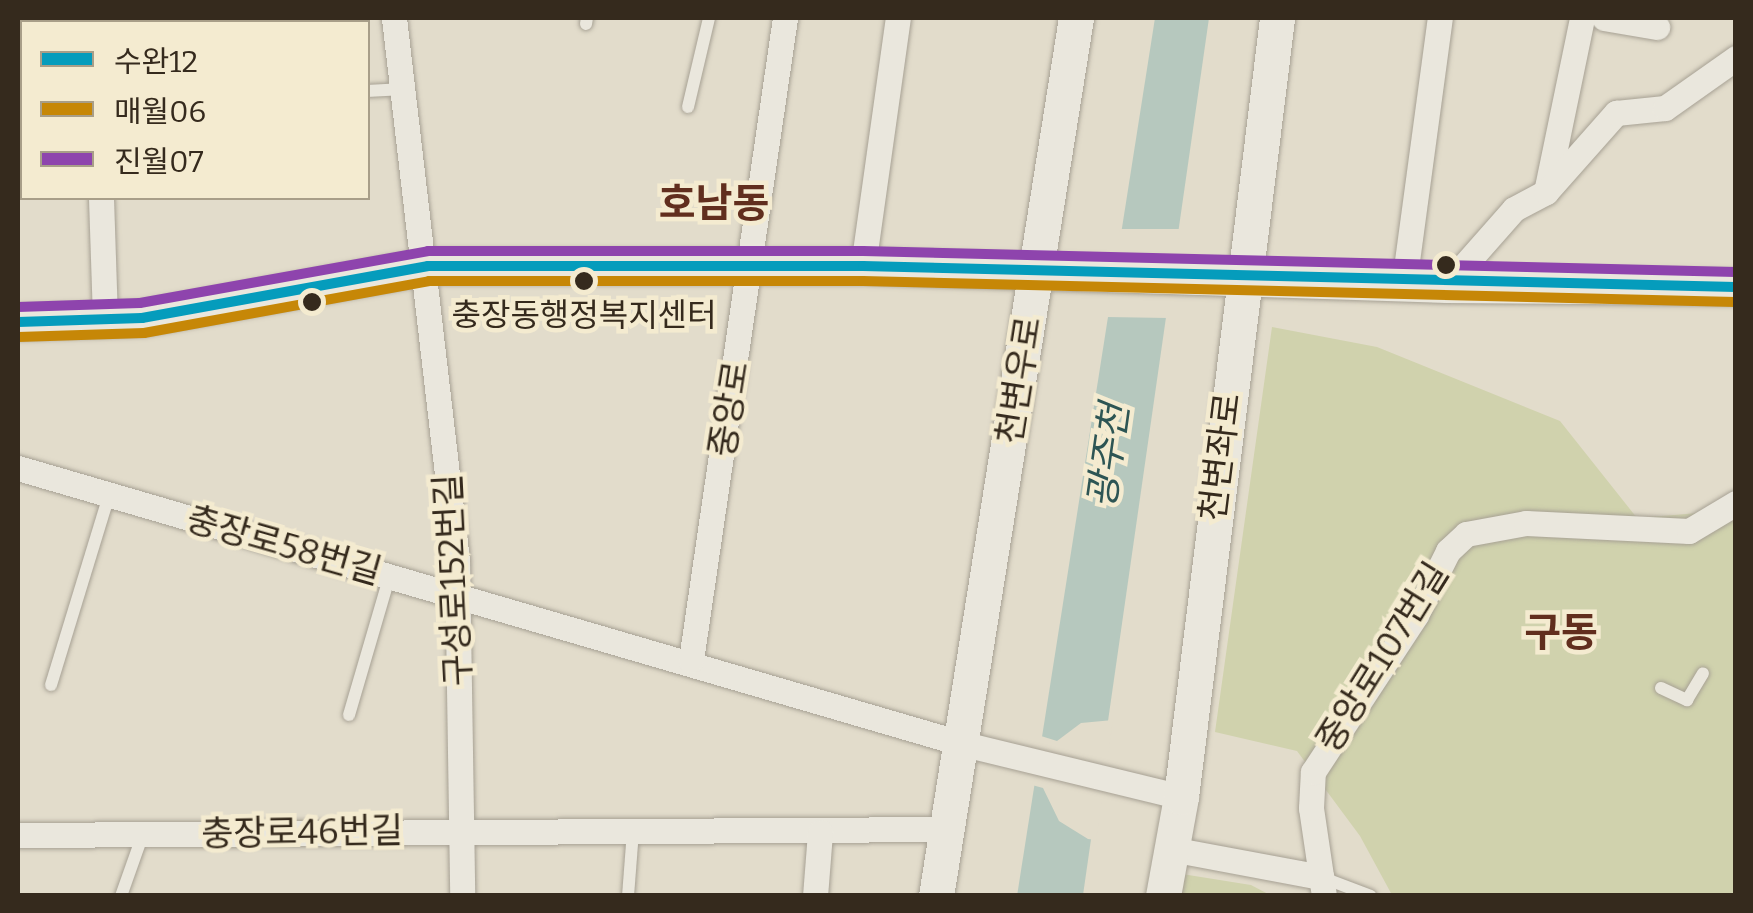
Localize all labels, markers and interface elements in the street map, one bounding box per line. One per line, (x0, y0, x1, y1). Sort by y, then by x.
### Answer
legend (20, 20, 370, 200)
text: 수완12 (114, 44, 198, 80)
text: 매월06 (114, 94, 206, 130)
text: 진월07 (114, 144, 204, 180)
district label: 호남동 (659, 180, 769, 228)
unlabelled marker (1436, 255, 1456, 275)
marker: 충장동행정복지센터 (574, 271, 594, 291)
unlabelled marker (302, 292, 322, 312)
place label: 충장동행정복지센터 (452, 296, 716, 334)
street label: 천변우로 (988, 313, 1050, 447)
street label: 중앙로 (701, 358, 757, 460)
street label: 천변좌로 (1191, 391, 1249, 523)
water label: 광주천 (1079, 401, 1139, 511)
street label: 구성로152번길 (426, 473, 480, 687)
street label: 충장로58번길 (182, 497, 386, 593)
street label: 중앙로107번길 (1307, 555, 1457, 759)
district label: 구동 (1524, 609, 1598, 657)
street label: 충장로46번길 (201, 809, 403, 855)

